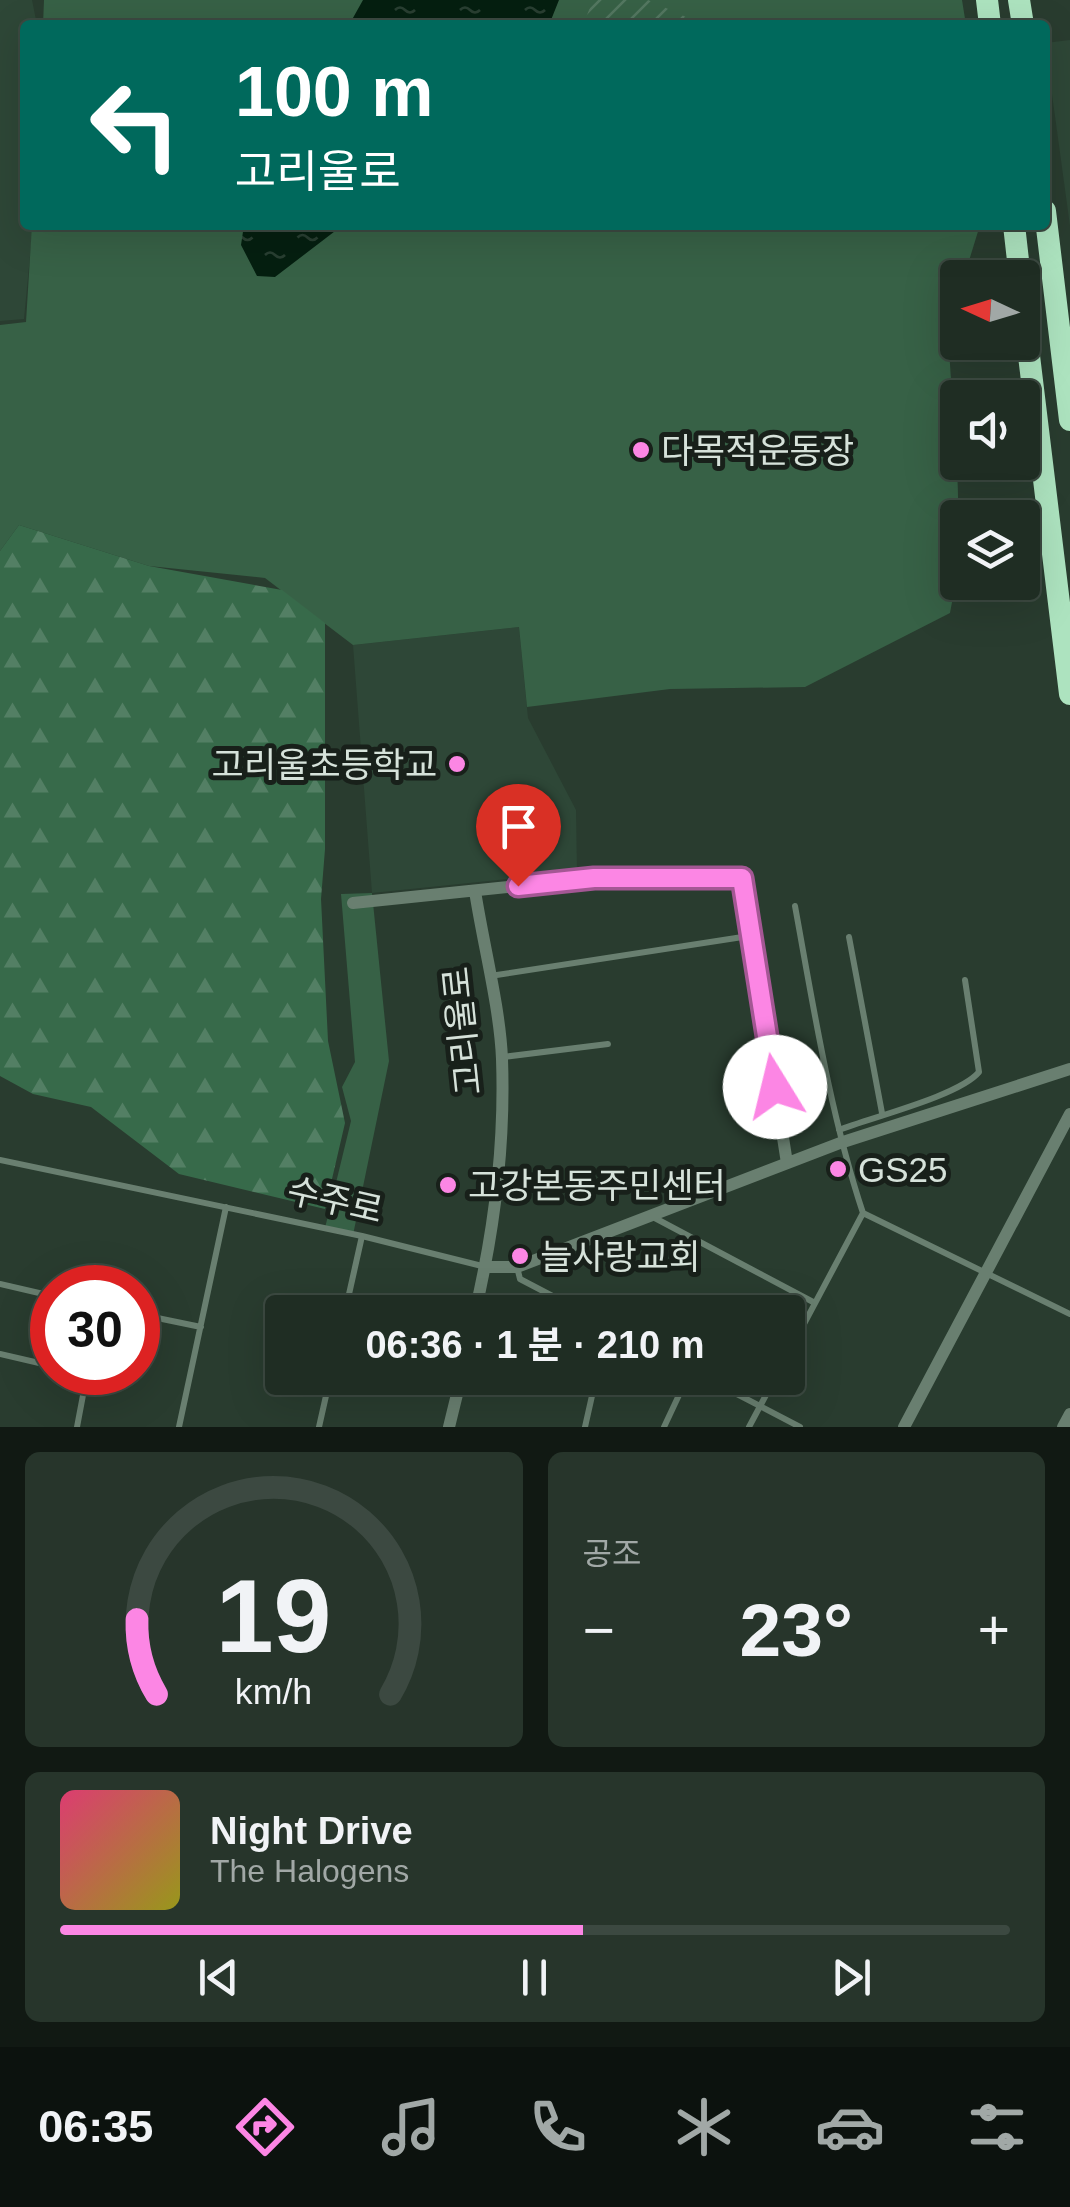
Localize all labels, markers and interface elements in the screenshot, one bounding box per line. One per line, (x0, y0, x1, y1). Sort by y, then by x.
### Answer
text: 100 m (235, 53, 433, 131)
icon: left (70, 60, 200, 190)
text: 고리울로 (235, 146, 401, 197)
north arrow (940, 260, 1040, 360)
map controls (940, 260, 1040, 600)
button: sound (940, 380, 1040, 480)
place label: 다목적운동장 (661, 431, 854, 470)
marker: 다목적운동장 (630, 439, 652, 461)
button: layers (940, 500, 1040, 600)
place label: 고리울초등학교 (212, 745, 437, 784)
marker: 고리울초등학교 (446, 753, 468, 775)
pin (476, 784, 561, 887)
icon: arrive (491, 799, 546, 854)
street label: 고리울로 (436, 965, 488, 1097)
position arrow (723, 1035, 827, 1139)
place label: GS25 (858, 1150, 948, 1189)
marker: GS25 (827, 1158, 849, 1180)
place label: 고강본동주민센터 (468, 1166, 726, 1205)
street label: 수주로 (284, 1170, 386, 1230)
marker: 고강본동주민센터 (437, 1174, 459, 1196)
place label: 늘사랑교회 (540, 1237, 701, 1276)
marker: 늘사랑교회 (509, 1245, 531, 1267)
speed limit sign: 30 (30, 1265, 160, 1395)
text: 06:36 · 1 분 · 210 m (365, 1324, 705, 1366)
text: 공조 (583, 1536, 641, 1572)
text: 19 (216, 1558, 332, 1674)
text: 23° (740, 1588, 853, 1672)
text: − (583, 1599, 615, 1661)
text: + (978, 1599, 1010, 1661)
text: km/h (235, 1672, 312, 1712)
text: Night Drive (210, 1810, 413, 1852)
text: The Halogens (210, 1853, 409, 1889)
icon: previous (191, 1950, 246, 2005)
icon: pause (507, 1950, 562, 2005)
icon: next (824, 1950, 879, 2005)
icon: directions (230, 2092, 300, 2162)
icon: music (376, 2092, 446, 2162)
icon: phone (523, 2092, 593, 2162)
icon: climate (669, 2092, 739, 2162)
icon: car (815, 2092, 885, 2162)
icon: filters (962, 2092, 1032, 2162)
text: 06:35 (38, 2101, 153, 2152)

